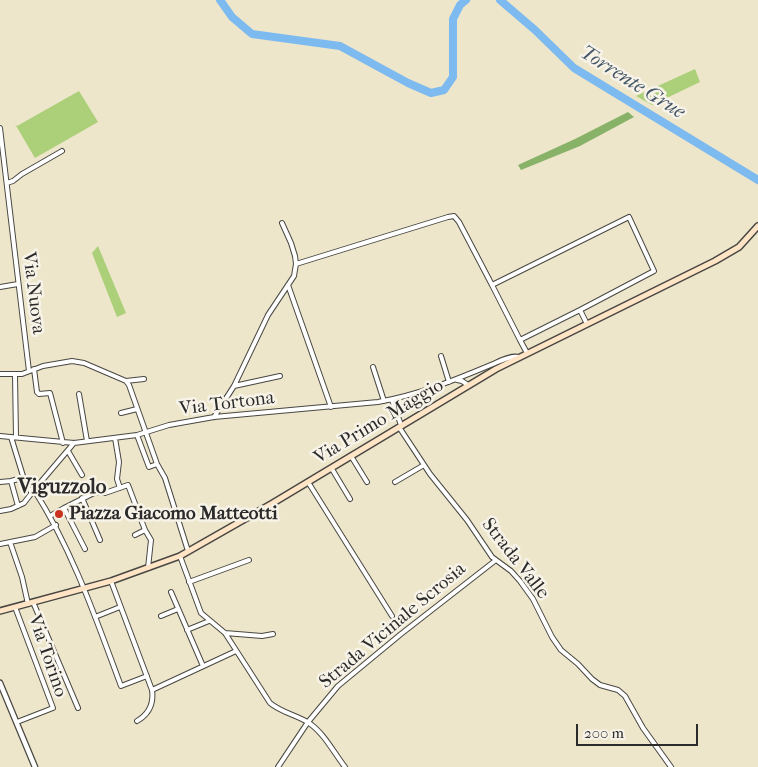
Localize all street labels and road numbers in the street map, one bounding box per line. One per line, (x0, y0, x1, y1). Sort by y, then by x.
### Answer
street label: Via Nuova (17, 250, 49, 336)
street label: Via Primo Maggio (310, 374, 448, 470)
street label: Via Tortona (178, 387, 276, 421)
street label: Strada Valle (476, 514, 554, 604)
street label: Strada Vicinale Scrosia (315, 558, 471, 694)
street label: Via Torino (22, 612, 72, 700)

